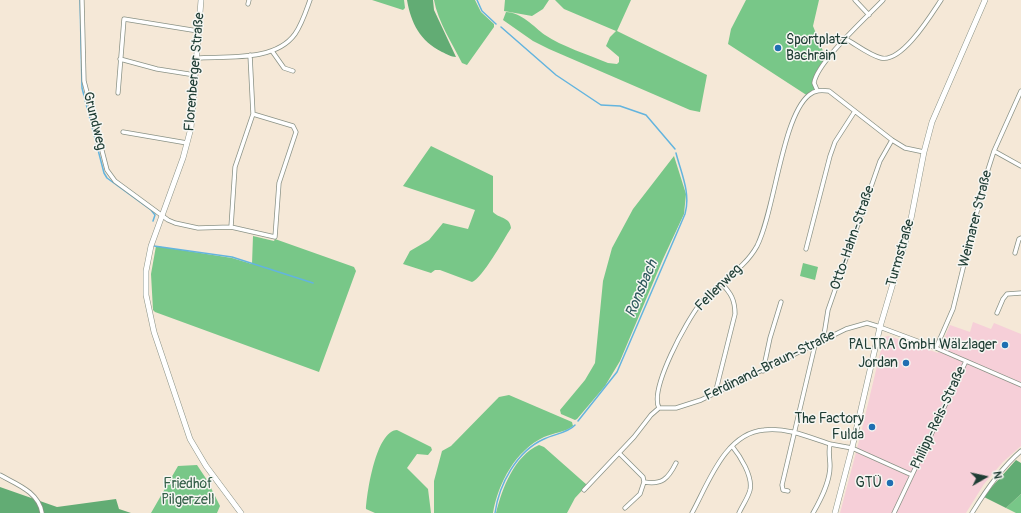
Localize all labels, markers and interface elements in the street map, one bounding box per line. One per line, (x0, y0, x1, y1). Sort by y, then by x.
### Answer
street label: Florenberger Straße (181, 12, 209, 132)
place label: Sportplatz Bachrain (786, 32, 848, 64)
marker: Sportplatz Bachrain (773, 43, 783, 53)
street label: Grundweg (79, 90, 109, 152)
street label: Weimarer Straße (956, 169, 996, 269)
street label: Otto-Hahn-Straße (827, 184, 879, 292)
street label: Turmstraße (883, 217, 919, 289)
water label: Ronsbach (622, 258, 662, 320)
street label: Fellenweg (692, 261, 746, 315)
street label: Ferdinand-Braun-Straße (702, 327, 838, 405)
place label: PALTRA GmbH Wälzlager (848, 337, 997, 353)
marker: PALTRA GmbH Wälzlager (1000, 340, 1010, 350)
place label: Jordan (858, 355, 898, 371)
marker: Jordan (901, 358, 911, 368)
street label: Philipp-Reis-Straße (908, 364, 970, 472)
place label: The Factory Fulda (794, 411, 864, 444)
marker: The Factory Fulda (867, 422, 877, 432)
north arrow (965, 457, 1005, 497)
text: N (990, 470, 1004, 480)
place label: GTÜ (855, 475, 882, 491)
park label: Friedhof Pilgerzell (161, 476, 215, 508)
marker: GTÜ (885, 478, 895, 488)

